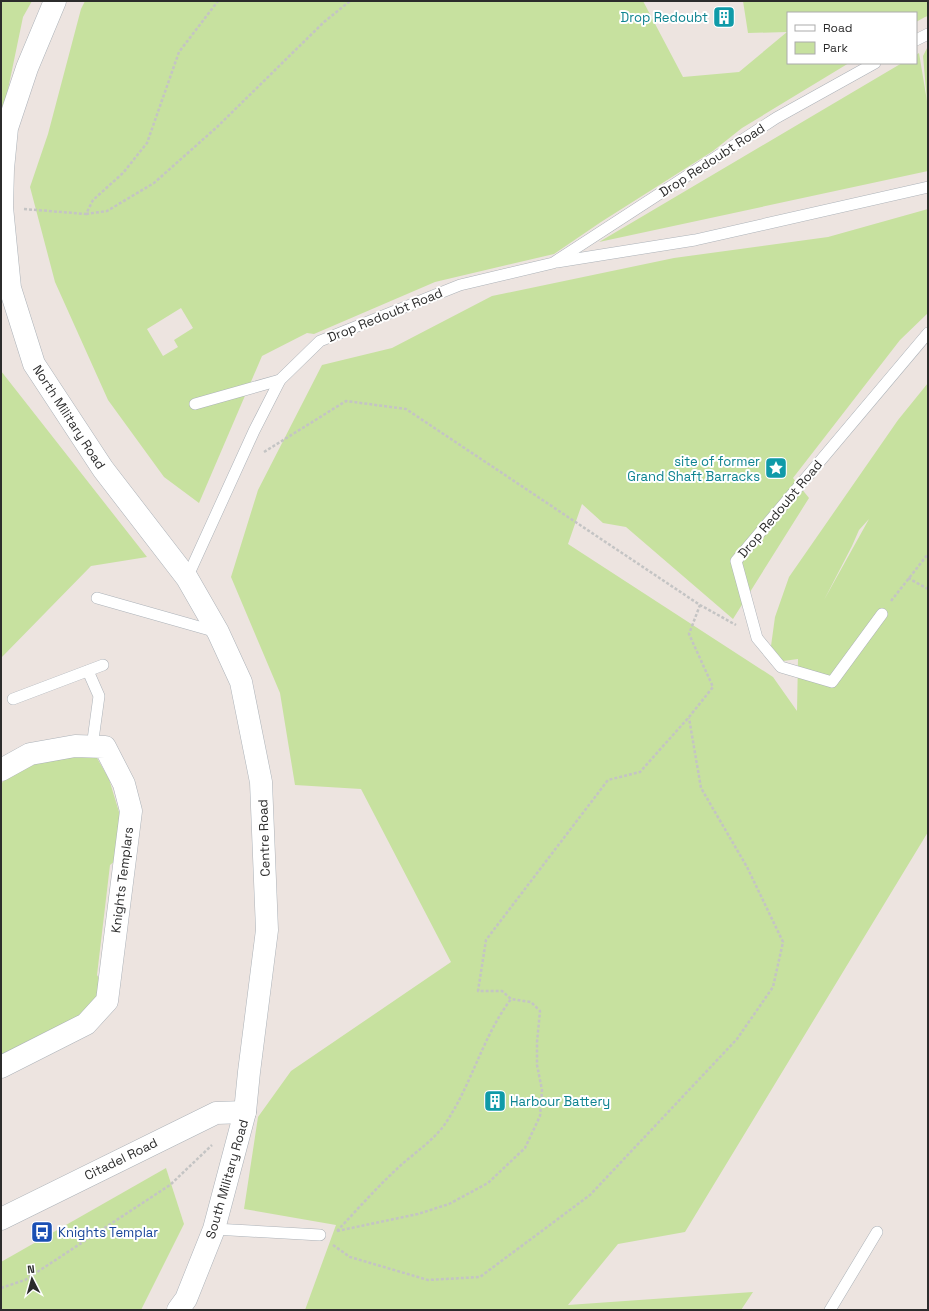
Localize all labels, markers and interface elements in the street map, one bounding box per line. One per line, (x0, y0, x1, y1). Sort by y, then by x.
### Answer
building icon: Drop Redoubt (711, 4, 737, 30)
place label: Drop Redoubt (621, 9, 708, 26)
legend (787, 12, 917, 64)
text: Road (823, 20, 852, 36)
text: Park (823, 40, 848, 56)
street label: Drop Redoubt Road (656, 119, 768, 201)
street label: Drop Redoubt Road (325, 284, 445, 346)
street label: North Military Road (29, 362, 109, 472)
place label: site of former Grand Shaft Barracks (627, 453, 760, 485)
place icon: site of former Grand Shaft Barracks (763, 455, 789, 481)
street label: Drop Redoubt Road (734, 457, 826, 561)
street label: Centre Road (254, 799, 274, 877)
street label: Knights Templars (107, 826, 137, 934)
building icon: Harbour Battery (482, 1088, 508, 1114)
place label: Harbour Battery (510, 1093, 610, 1110)
street label: South Military Road (202, 1117, 252, 1241)
street label: Citadel Road (82, 1134, 160, 1184)
bus stop icon: Knights Templar (29, 1219, 55, 1245)
place label: Knights Templar (58, 1224, 158, 1241)
north arrow (12, 1259, 52, 1299)
text: N (27, 1262, 35, 1276)

